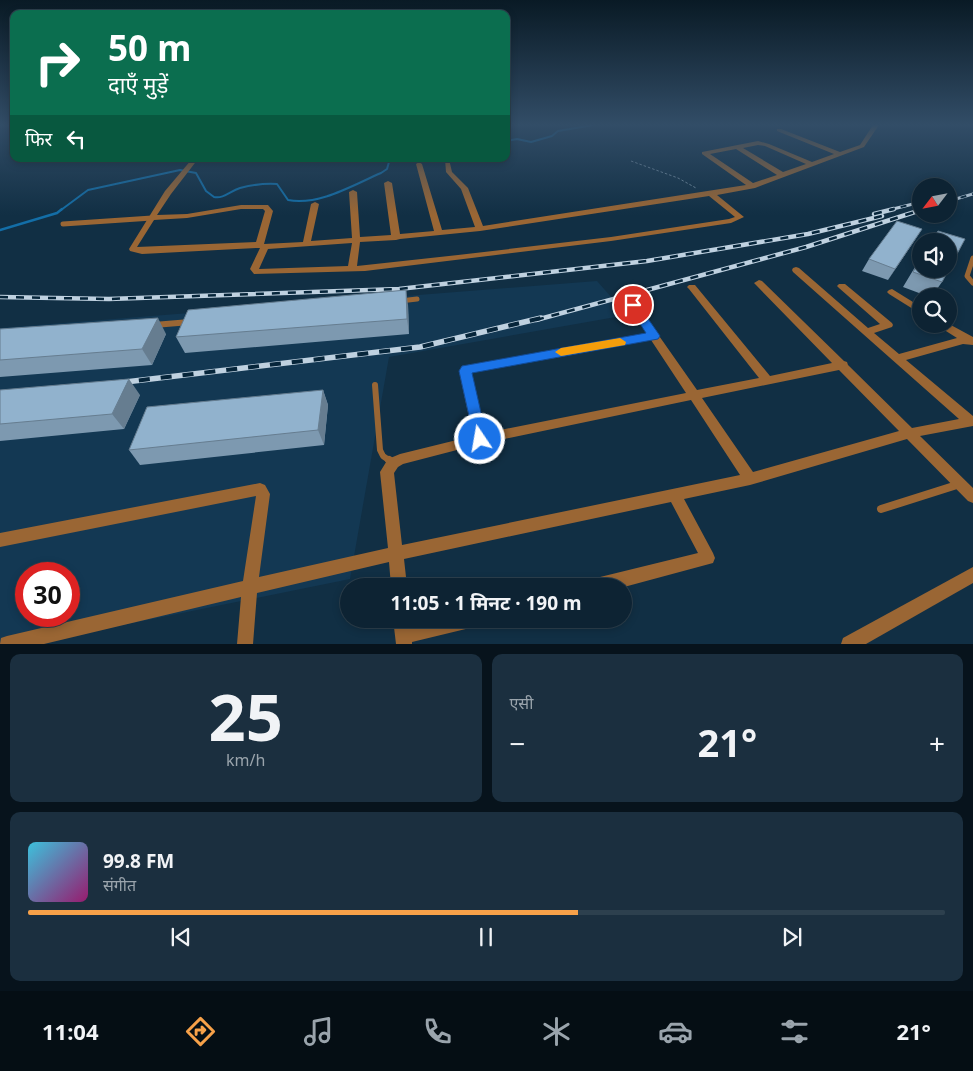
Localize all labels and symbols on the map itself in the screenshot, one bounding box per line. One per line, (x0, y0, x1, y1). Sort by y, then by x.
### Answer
north arrow (912, 178, 958, 222)
pin (612, 284, 654, 326)
position arrow (453, 412, 505, 464)
speed limit sign: 30 (15, 562, 80, 627)

